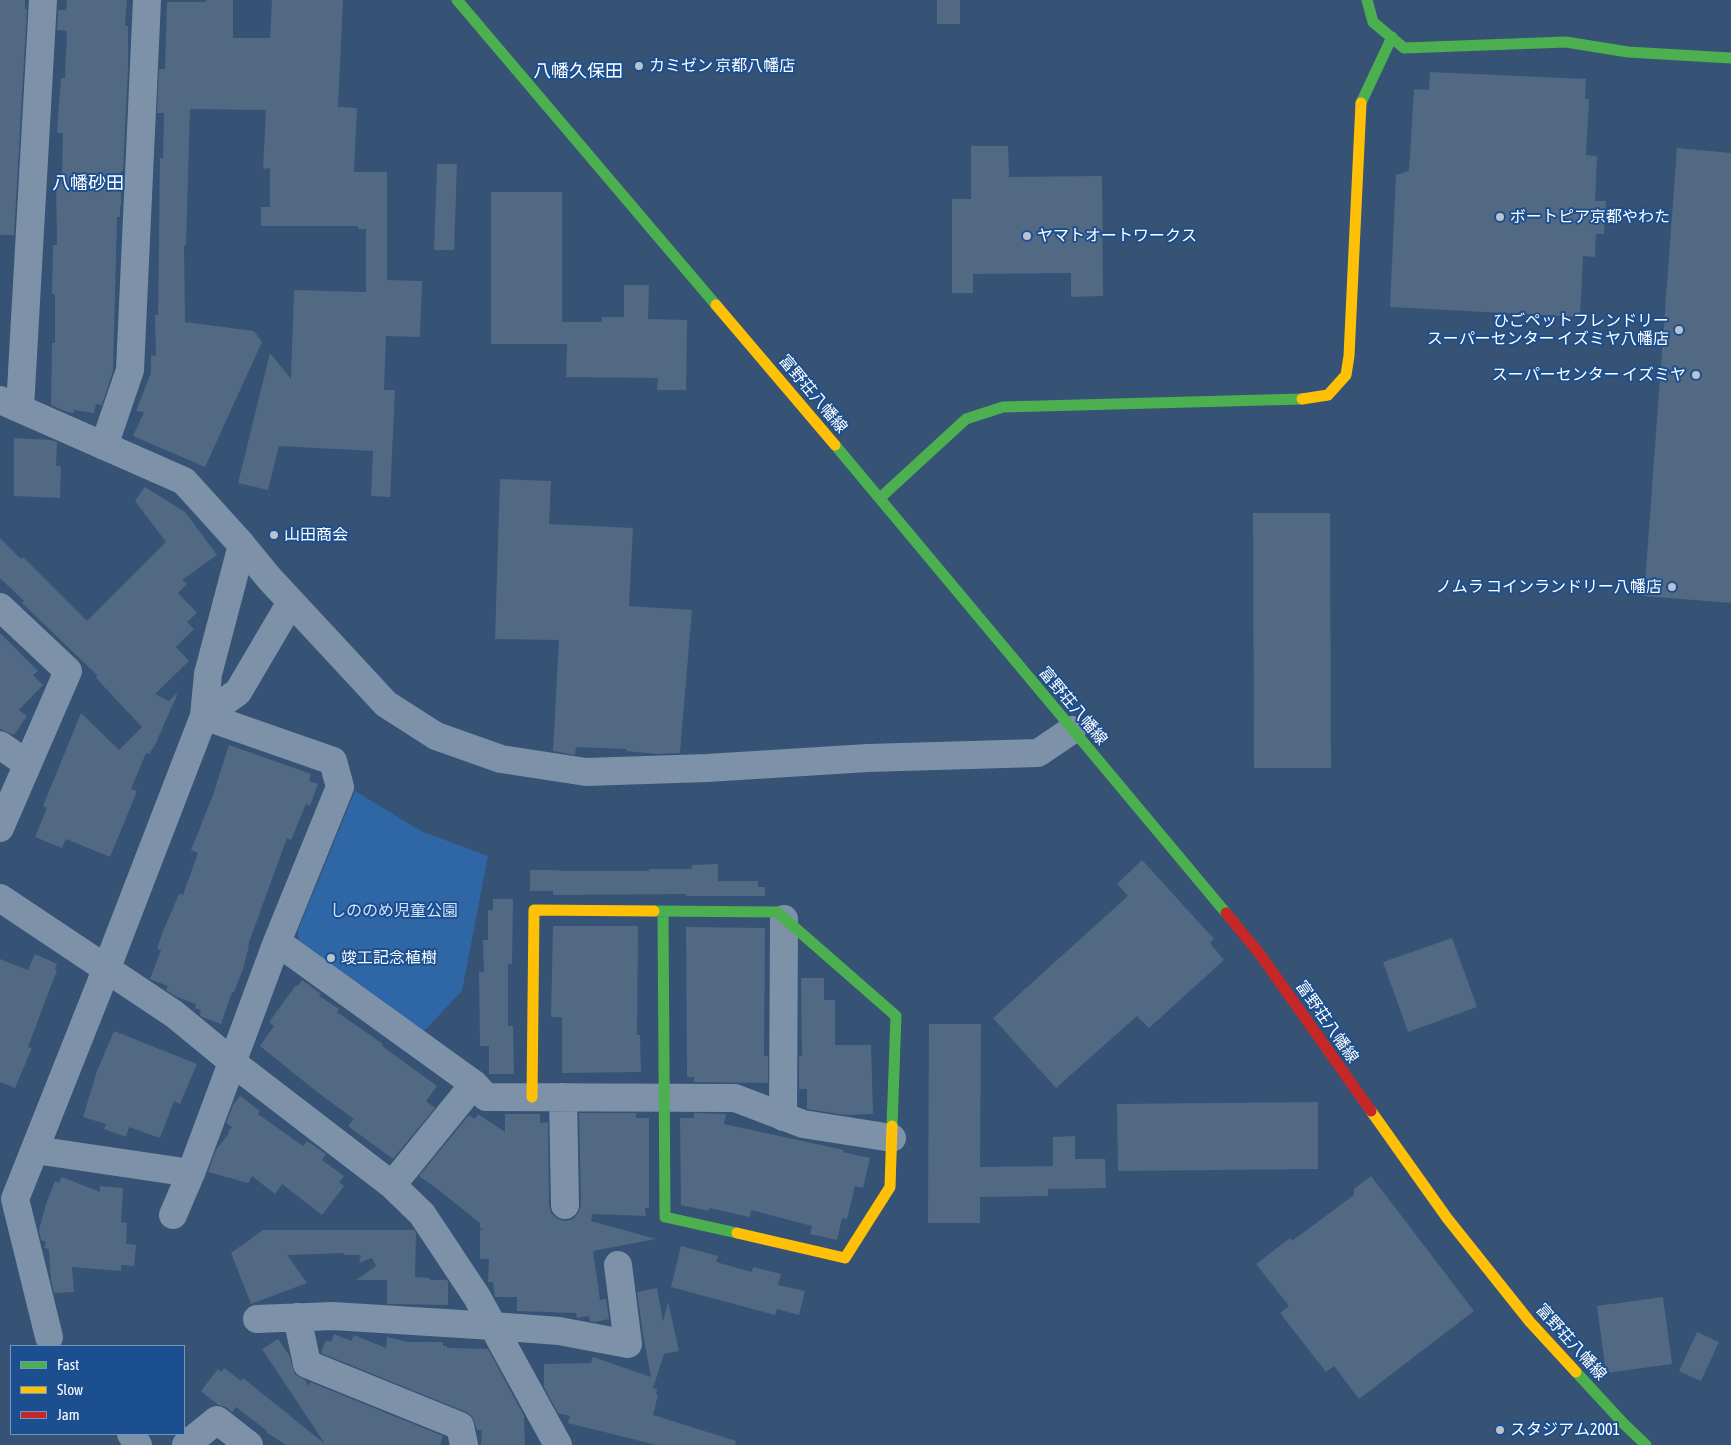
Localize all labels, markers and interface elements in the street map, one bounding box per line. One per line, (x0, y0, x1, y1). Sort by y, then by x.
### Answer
place label: カミゼン 京都八幡店 (649, 56, 795, 76)
district label: 八幡久保田 (533, 60, 623, 82)
marker: カミゼン 京都八幡店 (633, 60, 645, 72)
district label: 八幡砂田 (52, 172, 124, 194)
place label: ボートピア京都やわた (1510, 207, 1670, 227)
marker: ボートピア京都やわた (1494, 211, 1506, 223)
place label: ヤマトオートワークス (1037, 226, 1197, 246)
marker: ヤマトオートワークス (1021, 230, 1033, 242)
place label: ひごペットフレンドリー スーパーセンター イズミヤ八幡店 (1427, 311, 1669, 349)
marker: ひごペットフレンドリー スーパーセンター イズミヤ八幡店 (1673, 324, 1685, 336)
street label: 富野荘八幡線 (775, 351, 851, 437)
place label: スーパーセンター イズミヤ (1492, 365, 1686, 385)
marker: スーパーセンター イズミヤ (1690, 369, 1702, 381)
place label: 山田商会 (284, 525, 348, 545)
marker: 山田商会 (268, 529, 280, 541)
place label: ノムラ コインランドリー八幡店 (1436, 577, 1662, 597)
marker: ノムラ コインランドリー八幡店 (1666, 581, 1678, 593)
street label: 富野荘八幡線 (1035, 663, 1111, 749)
park label: しののめ児童公園 (330, 901, 458, 921)
place label: 竣工記念植樹 (341, 948, 437, 968)
marker: 竣工記念植樹 (325, 952, 337, 964)
street label: 富野荘八幡線 (1292, 977, 1362, 1067)
street label: 富野荘八幡線 (1532, 1300, 1610, 1384)
legend (10, 1345, 185, 1435)
text: Fast (57, 1356, 79, 1373)
text: Slow (57, 1381, 83, 1398)
text: Jam (57, 1406, 80, 1423)
place label: スタジアム2001 (1510, 1420, 1620, 1440)
marker: スタジアム2001 (1494, 1424, 1506, 1436)

